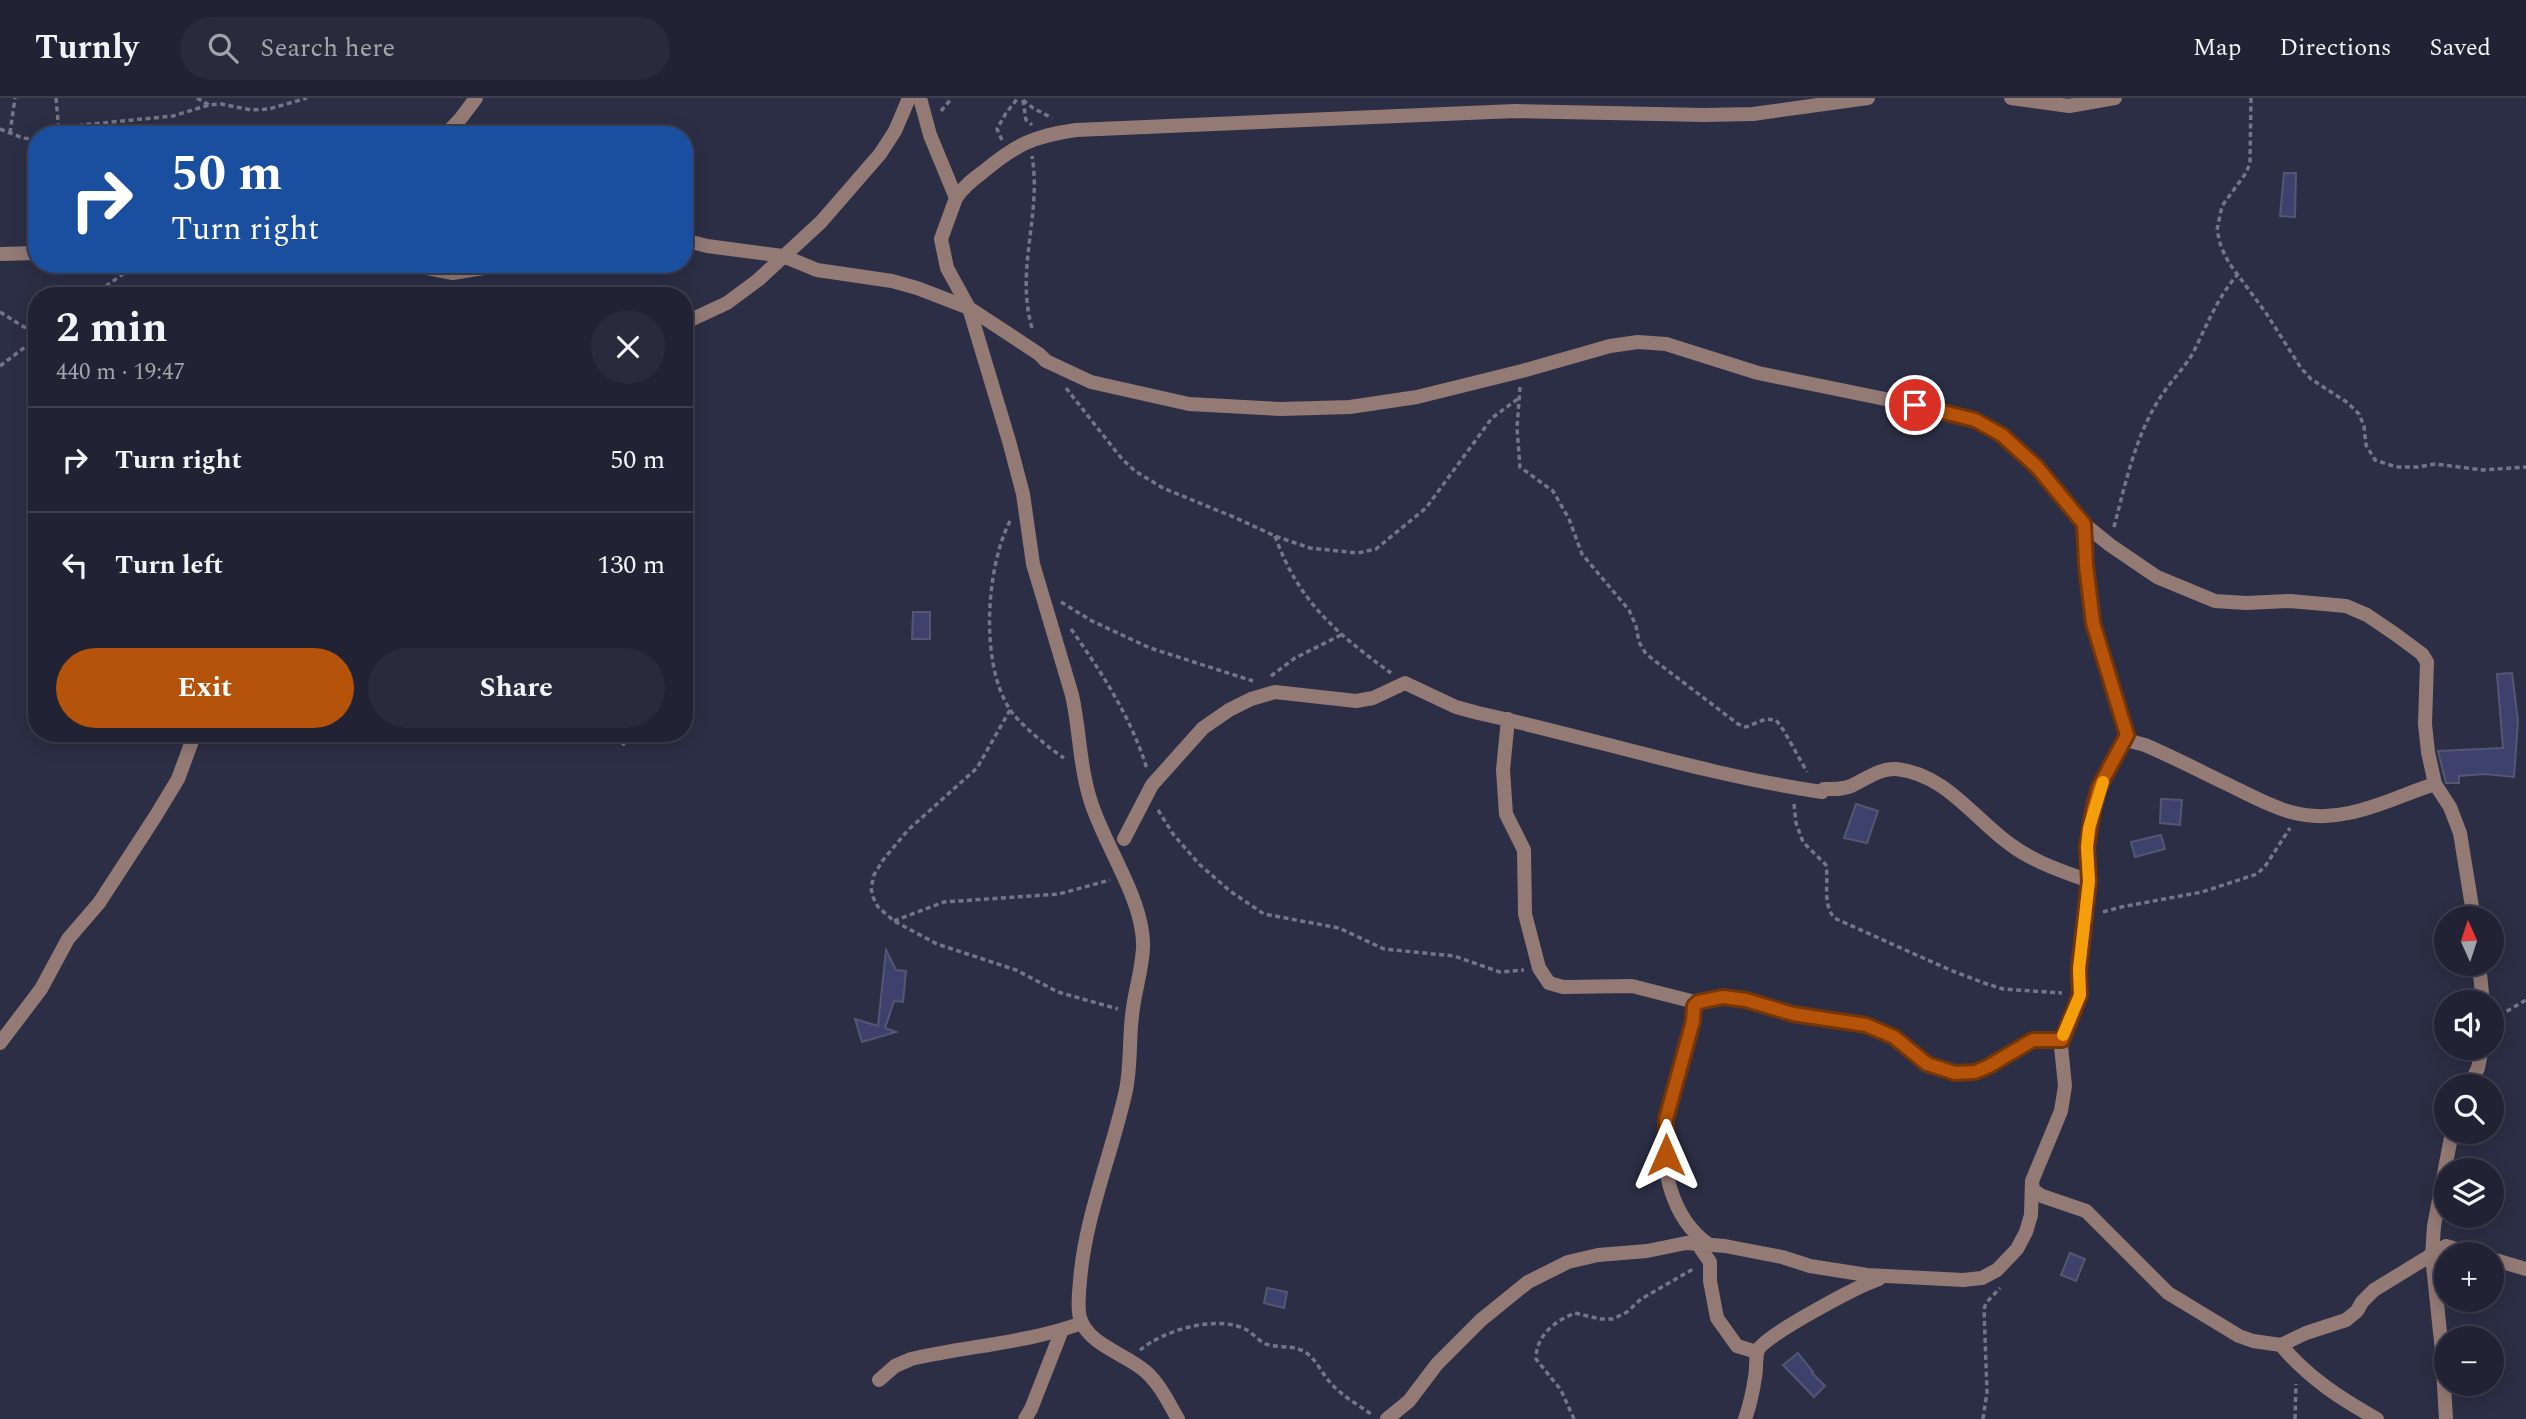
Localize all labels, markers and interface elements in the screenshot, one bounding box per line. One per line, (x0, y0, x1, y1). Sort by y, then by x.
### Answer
search box (180, 17, 670, 80)
text: Turnly (35, 23, 138, 73)
text: Search here (260, 28, 395, 68)
icon: search (204, 29, 242, 67)
text: Map (2193, 30, 2241, 66)
text: Directions (2279, 30, 2391, 66)
text: Saved (2429, 30, 2491, 66)
text: 50 m (171, 137, 282, 212)
icon: right (56, 154, 147, 245)
text: Turn right (171, 205, 319, 254)
text: 2 min (56, 297, 168, 360)
button: close (591, 310, 665, 384)
text: 440 m · 19:47 (56, 355, 185, 390)
pin (1885, 375, 1945, 435)
icon: arrive (1896, 386, 1934, 424)
text: Turn right (115, 440, 242, 480)
text: 50 m (610, 440, 665, 480)
icon: right (56, 441, 94, 479)
text: Turn left (115, 545, 223, 585)
text: 130 m (597, 545, 665, 585)
icon: left (56, 546, 94, 584)
button: Exit (56, 648, 354, 728)
button: Share (368, 648, 665, 728)
north arrow (2434, 906, 2504, 976)
map controls (2434, 906, 2504, 1396)
button: sound (2434, 990, 2504, 1060)
button: search (2434, 1074, 2504, 1144)
position arrow (1629, 1118, 1703, 1192)
button: layers (2434, 1158, 2504, 1228)
button: + (2434, 1242, 2504, 1312)
button: − (2434, 1326, 2504, 1396)

